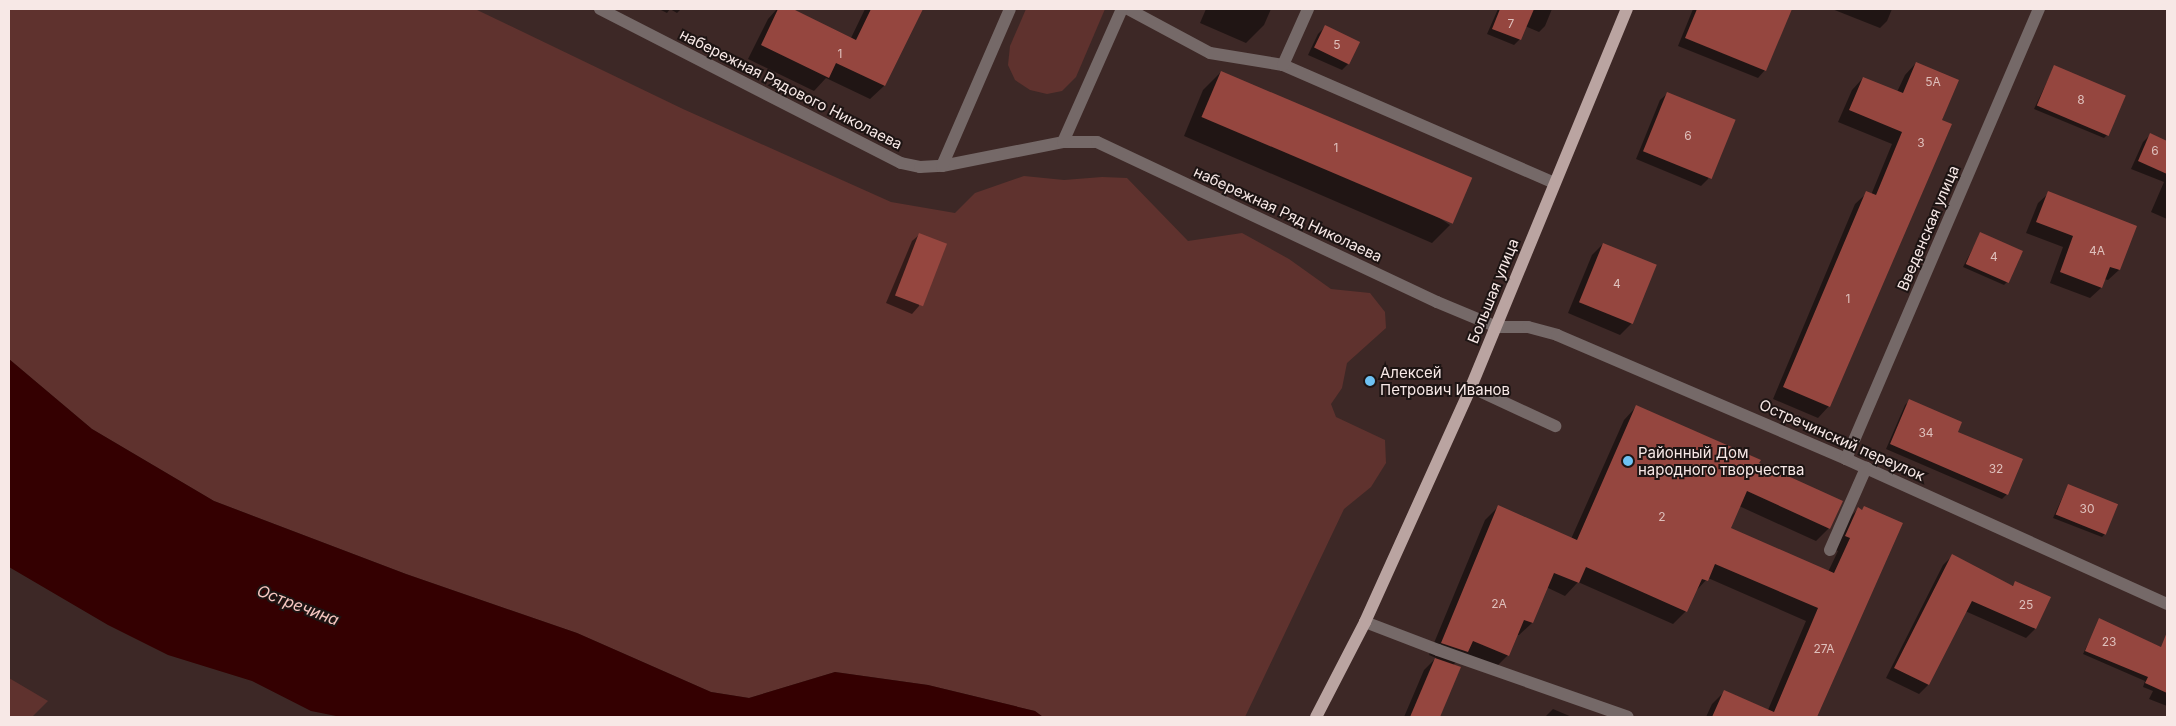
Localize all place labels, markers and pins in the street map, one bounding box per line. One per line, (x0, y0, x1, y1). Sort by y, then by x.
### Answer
place label: Алексей Петрович Иванов (1380, 363, 1510, 398)
marker: Алексей Петрович Иванов (1364, 375, 1376, 387)
place label: Районный Дом народного творчества (1638, 443, 1804, 478)
marker: Районный Дом народного творчества (1622, 455, 1634, 467)

